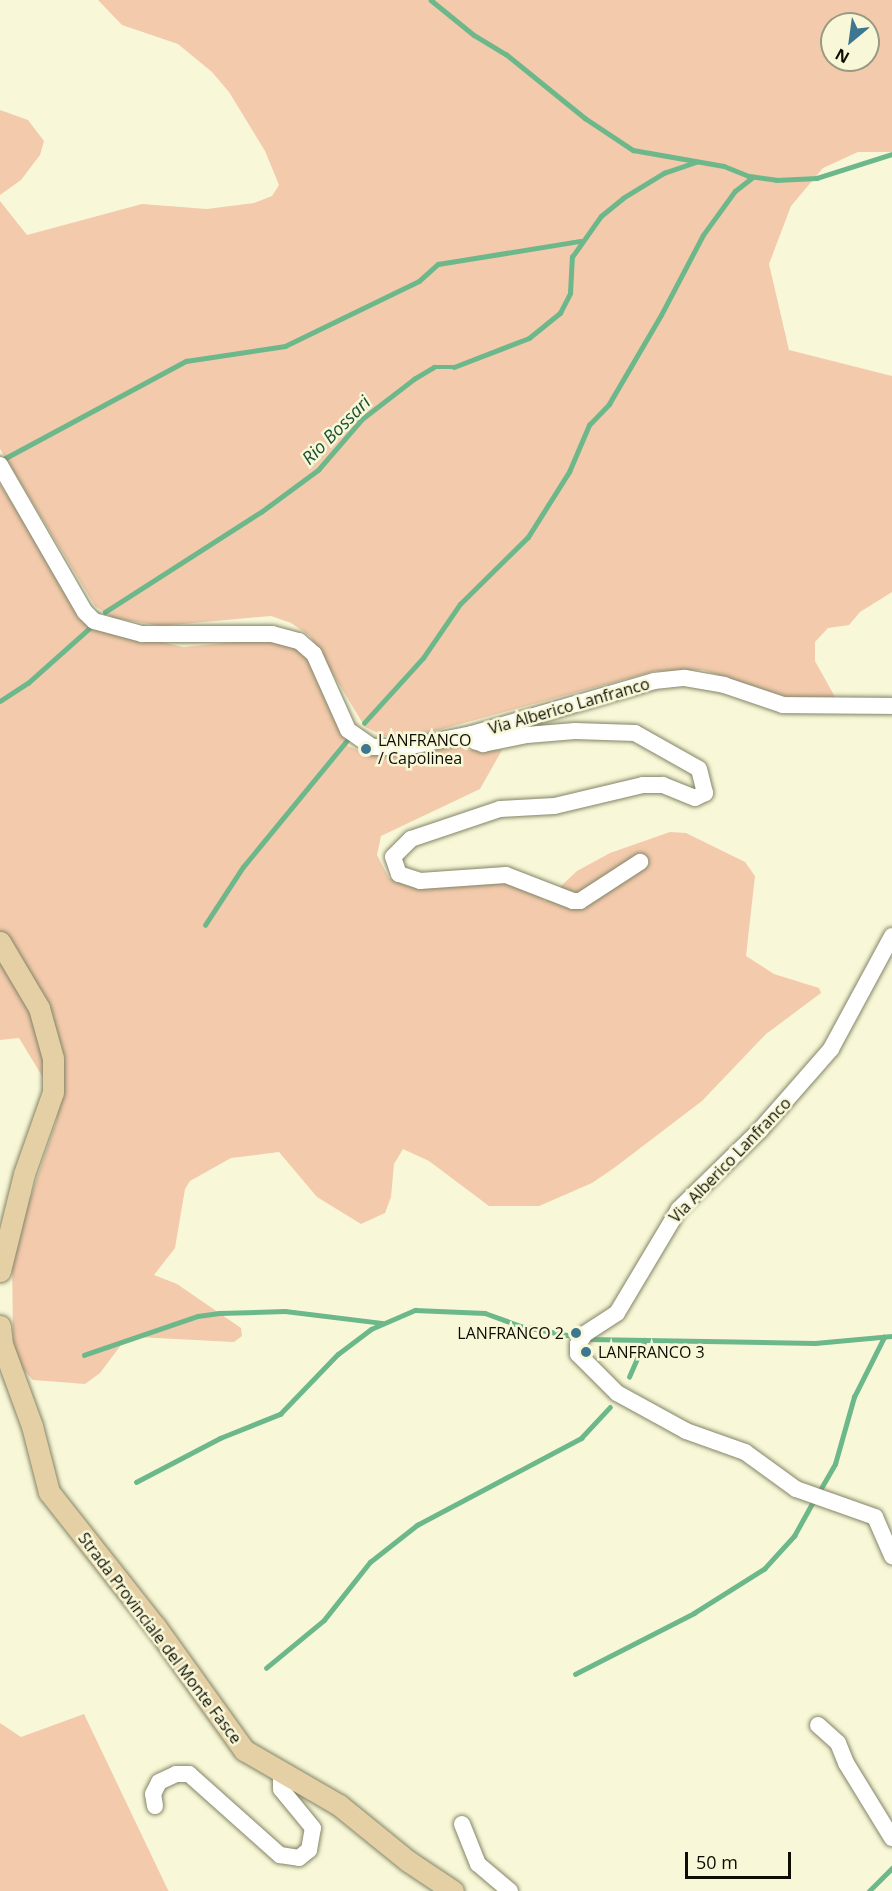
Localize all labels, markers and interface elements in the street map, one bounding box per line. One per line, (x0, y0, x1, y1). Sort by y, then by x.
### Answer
north arrow (820, 12, 880, 72)
text: N (831, 43, 853, 69)
water label: Rio Bossari (297, 391, 375, 469)
street label: Via Alberico Lanfranco (486, 674, 652, 738)
place label: LANFRANCO / Capolinea (378, 730, 471, 768)
marker: LANFRANCO / Capolinea (359, 742, 373, 756)
street label: Via Alberico Lanfranco (665, 1093, 795, 1227)
place label: LANFRANCO 2 (457, 1323, 564, 1343)
marker: LANFRANCO 2 (569, 1326, 583, 1340)
place label: LANFRANCO 3 (598, 1342, 705, 1362)
marker: LANFRANCO 3 (579, 1345, 593, 1359)
street label: Strada Provinciale del Monte Fasce (74, 1529, 246, 1747)
scale bar (688, 1840, 794, 1878)
text: 50 m (696, 1850, 738, 1874)

